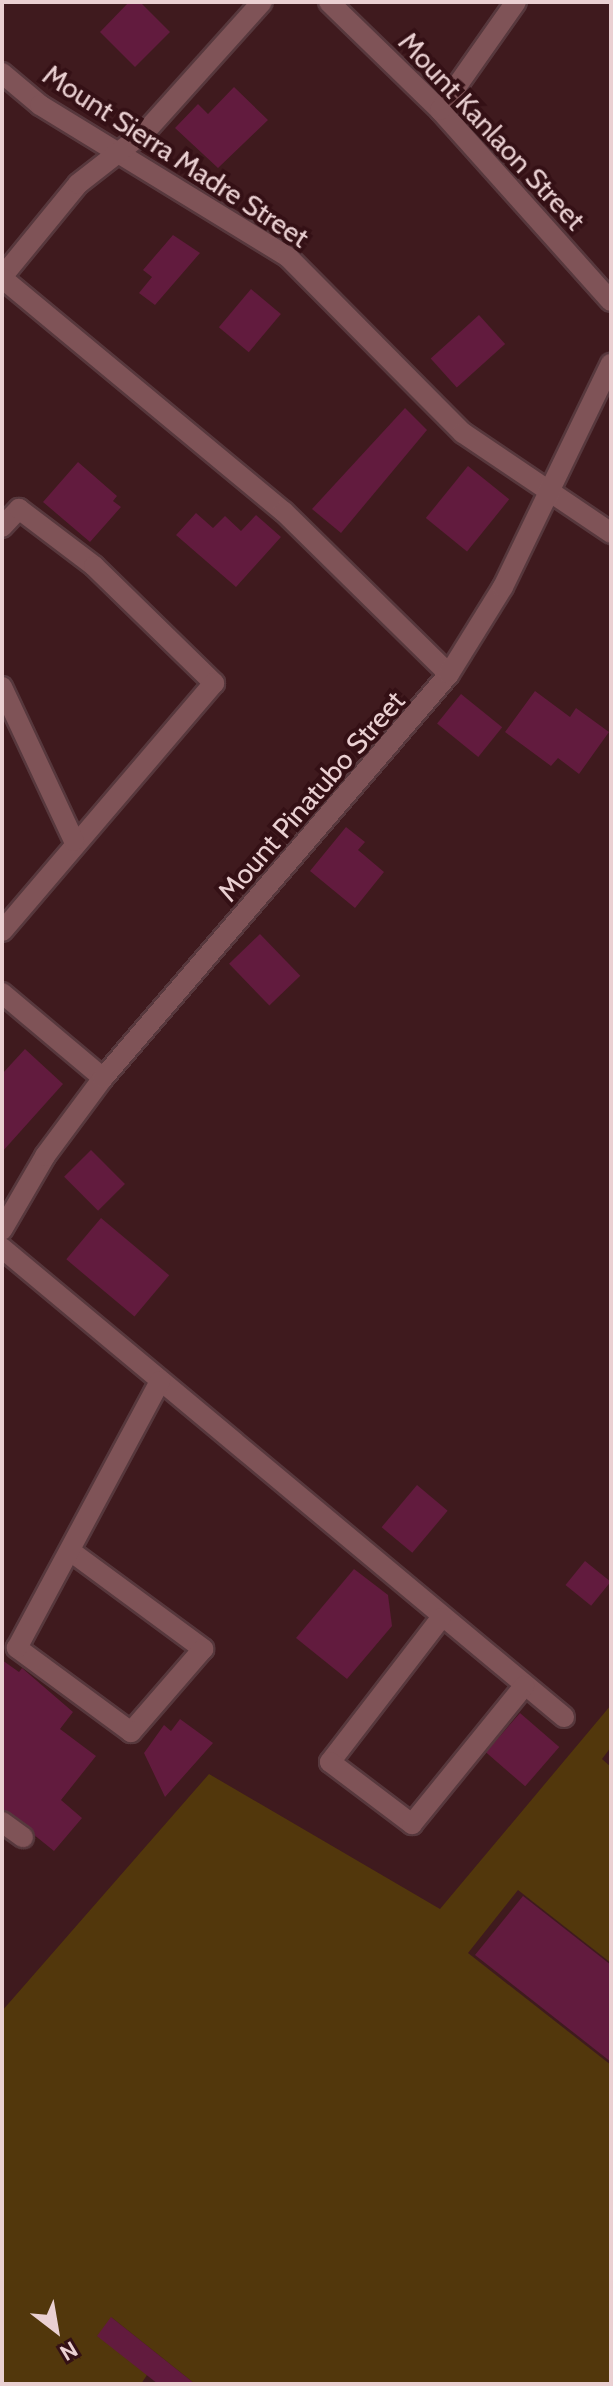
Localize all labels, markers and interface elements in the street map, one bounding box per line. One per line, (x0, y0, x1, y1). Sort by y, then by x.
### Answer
street label: Mount Kanlaon Street (392, 25, 592, 237)
street label: Mount Sierra Madre Street (37, 58, 315, 254)
street label: Mount Pinatubo Street (211, 684, 411, 908)
north arrow (16, 2290, 96, 2370)
text: N (55, 2335, 82, 2367)

